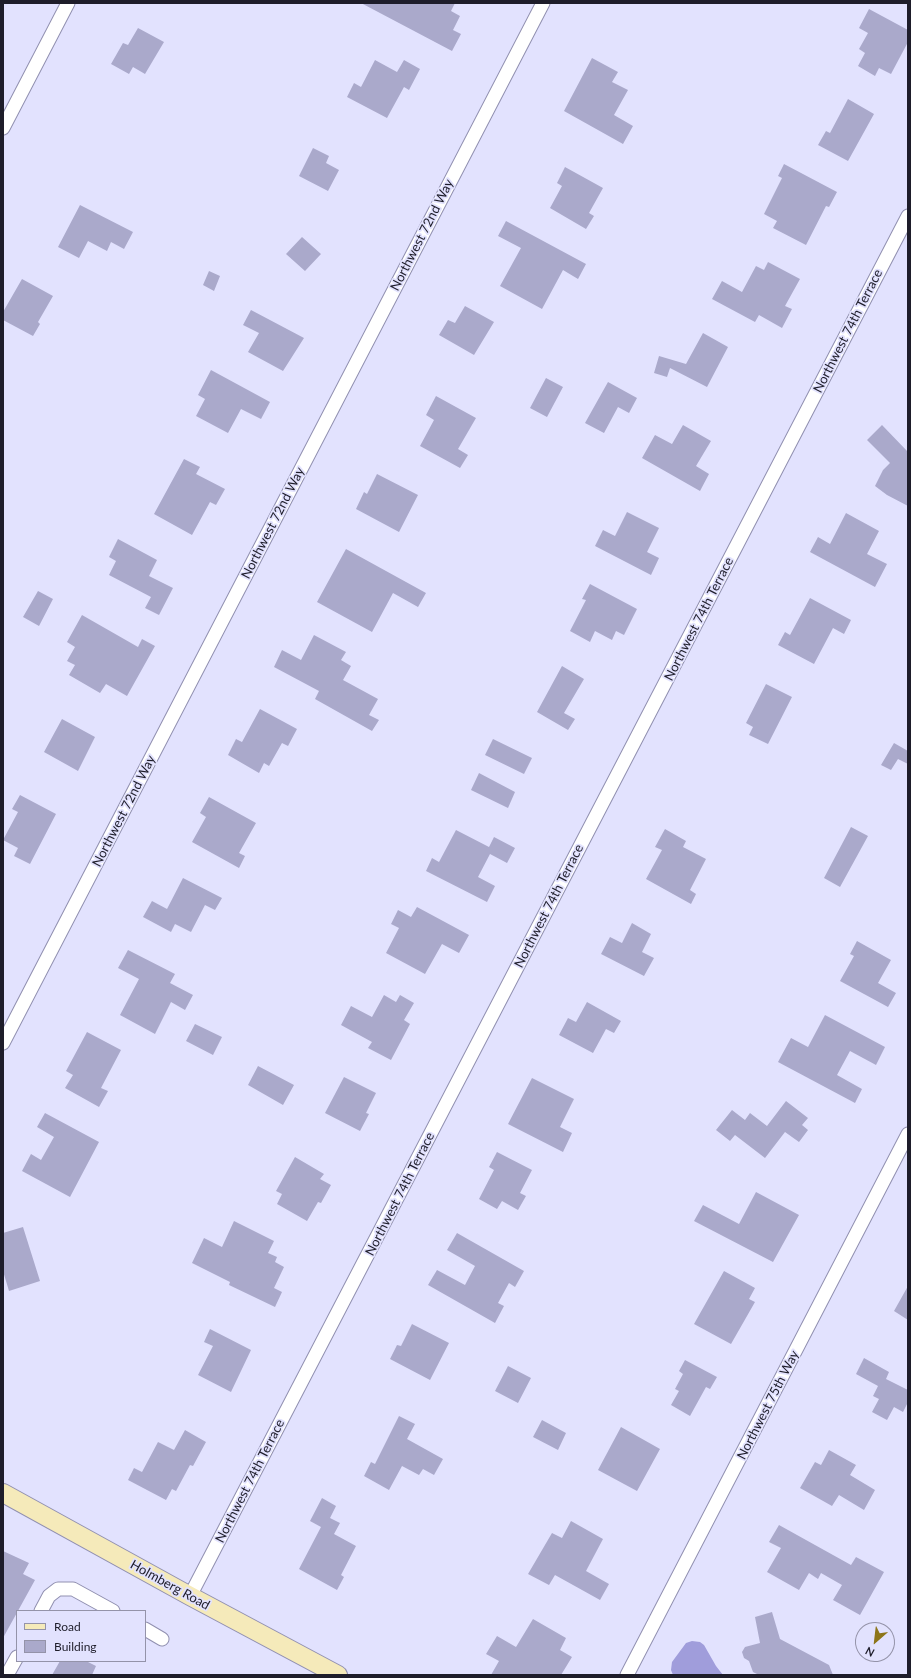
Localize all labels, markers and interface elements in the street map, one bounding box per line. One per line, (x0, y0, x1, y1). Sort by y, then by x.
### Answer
street label: Northwest 72nd Way (387, 177, 457, 293)
street label: Northwest 74th Terrace (810, 267, 886, 395)
street label: Northwest 72nd Way (238, 465, 308, 581)
street label: Northwest 74th Terrace (661, 555, 737, 683)
street label: Northwest 72nd Way (89, 753, 159, 869)
street label: Northwest 74th Terrace (511, 842, 587, 970)
street label: Northwest 74th Terrace (362, 1130, 438, 1258)
street label: Northwest 75th Way (734, 1348, 802, 1462)
street label: Northwest 74th Terrace (212, 1417, 288, 1545)
street label: Holmberg Road (128, 1557, 212, 1613)
legend (16, 1610, 146, 1662)
text: Road (54, 1619, 81, 1634)
north arrow (855, 1622, 895, 1662)
text: Building (54, 1639, 97, 1654)
text: N (863, 1644, 876, 1660)

